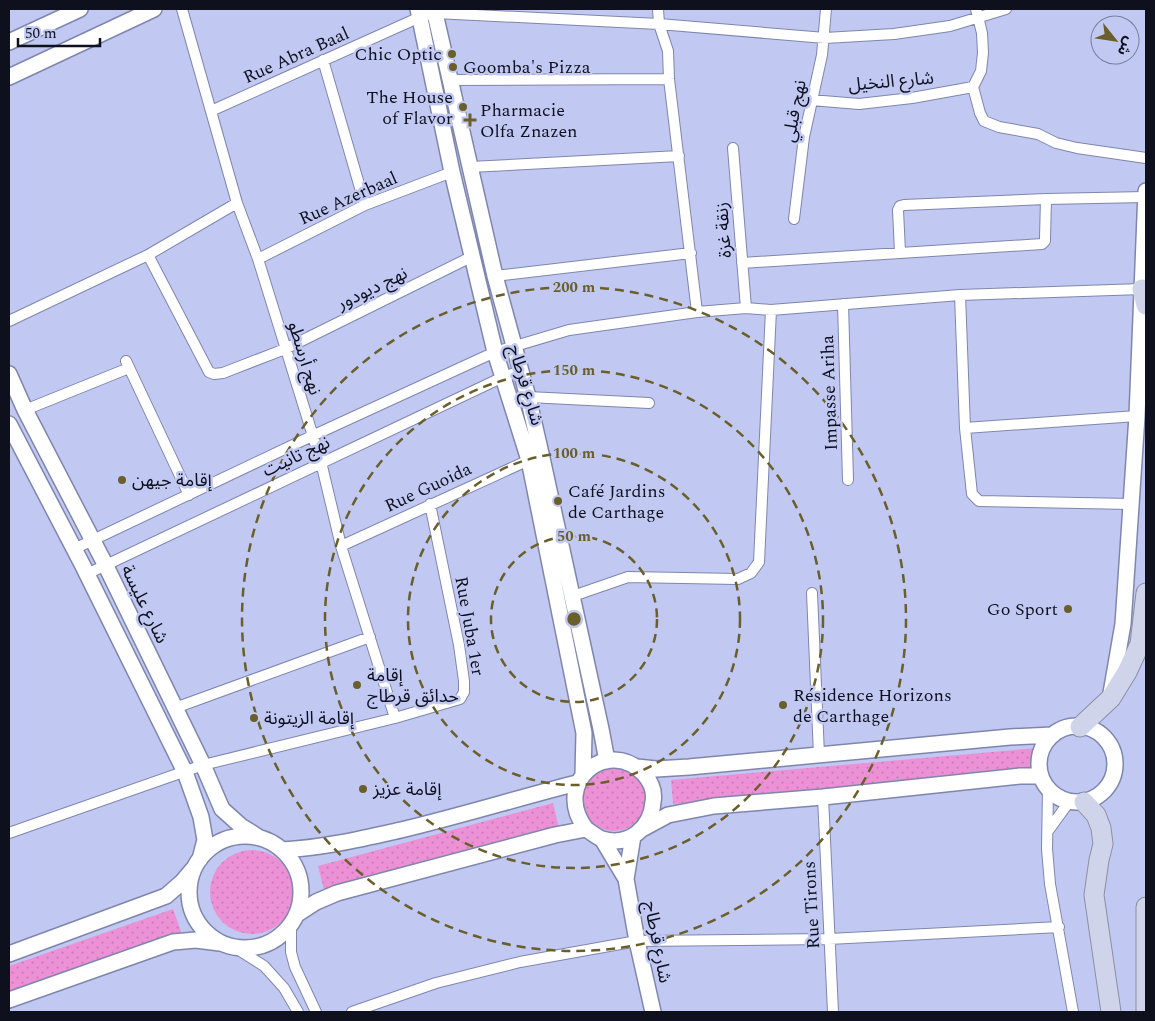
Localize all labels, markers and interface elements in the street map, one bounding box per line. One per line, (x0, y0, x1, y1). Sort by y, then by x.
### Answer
scale bar (18, 15, 100, 47)
north arrow (1090, 15, 1140, 65)
street label: Rue Abra Baal (239, 20, 354, 91)
text: 50 m (25, 22, 57, 45)
text: ش (1112, 33, 1140, 60)
place label: Chic Optic (354, 41, 442, 68)
marker: Chic Optic (446, 48, 458, 60)
place label: Goomba's Pizza (463, 54, 591, 81)
marker: Goomba's Pizza (447, 61, 459, 73)
street label: شارع النخيل (847, 64, 935, 99)
street label: نهج قبلي (775, 78, 814, 145)
place label: The House of Flavor (366, 84, 453, 132)
place label: Pharmacie Olfa Znazen (480, 97, 578, 145)
marker: The House of Flavor (457, 101, 469, 113)
marker: Pharmacie Olfa Znazen (464, 114, 476, 126)
street label: Rue Azerbaal (294, 165, 402, 232)
street label: زنقة غزة (708, 201, 739, 259)
street label: نهج ديودور (331, 260, 412, 318)
text: 200 m (553, 276, 596, 299)
street label: نهج أرسطو (281, 318, 329, 398)
street label: Impasse Ariha (814, 335, 845, 451)
street label: شارع قرطاج (500, 341, 551, 429)
text: 150 m (553, 359, 596, 382)
street label: نهج تانيت (258, 429, 335, 484)
text: 100 m (553, 442, 596, 465)
street label: Rue Guoida (380, 455, 476, 519)
place label: إقامة جيهن (132, 467, 212, 494)
marker: إقامة جيهن (116, 474, 128, 486)
place label: Café Jardins de Carthage (568, 478, 665, 526)
marker: Café Jardins de Carthage (552, 495, 564, 507)
text: 50 m (557, 525, 592, 548)
street label: شارع عليسة (114, 560, 175, 648)
street label: Rue Juba 1er (447, 574, 492, 678)
place label: Go Sport (987, 596, 1058, 623)
marker: Go Sport (1062, 603, 1074, 615)
centre of rings (565, 610, 583, 628)
place label: إقامة حدائق قرطاج (367, 662, 459, 710)
marker: إقامة حدائق قرطاج (351, 679, 363, 691)
place label: Résidence Horizons de Carthage (793, 682, 952, 730)
marker: Résidence Horizons de Carthage (777, 699, 789, 711)
place label: إقامة الزيتونة (264, 705, 354, 732)
marker: إقامة الزيتونة (248, 712, 260, 724)
place label: إقامة عزيز (372, 776, 442, 803)
marker: إقامة عزيز (357, 783, 369, 795)
street label: Rue Tirons (796, 860, 827, 950)
street label: شارع قرطاج (636, 899, 679, 985)

